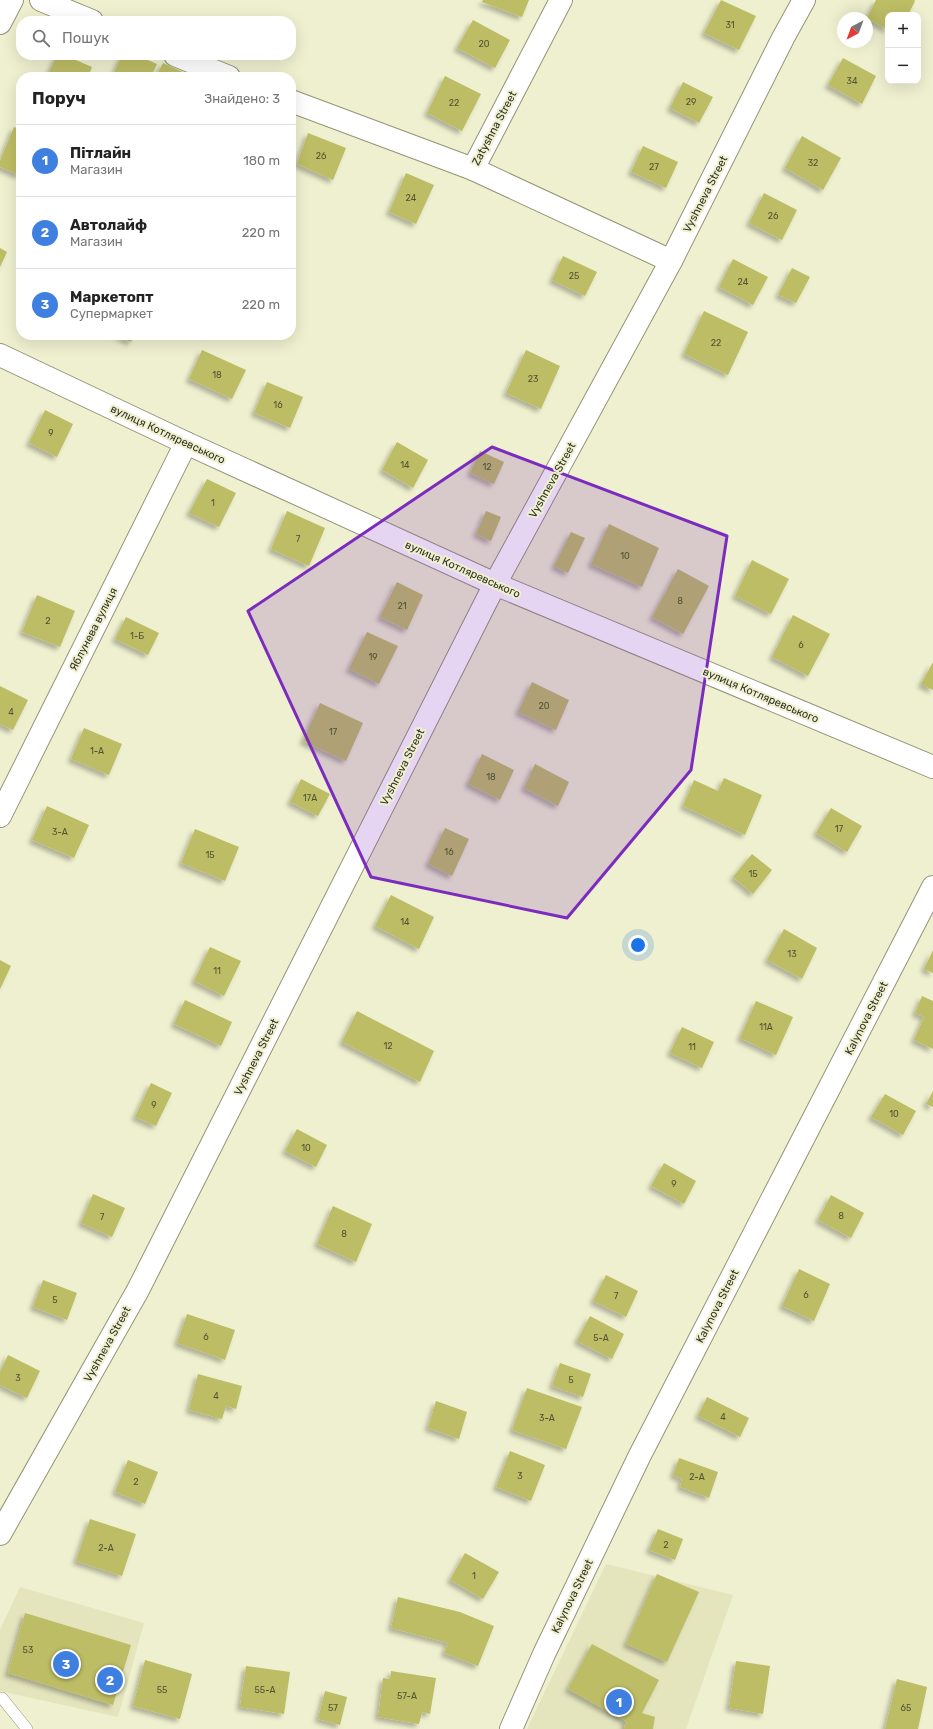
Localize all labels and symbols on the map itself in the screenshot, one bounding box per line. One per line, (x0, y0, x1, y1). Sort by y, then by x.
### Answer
north arrow (837, 12, 873, 48)
house number: 31 (725, 20, 735, 30)
house number: 20 (479, 39, 490, 49)
house number: 34 (847, 76, 858, 86)
street label: Zatyshna Street (469, 88, 520, 168)
house number: 29 (686, 97, 696, 107)
house number: 22 (449, 98, 459, 108)
house number: 26 (316, 151, 327, 161)
street label: Vyshneva Street (681, 153, 731, 235)
house number: 32 (808, 158, 818, 168)
house number: 27 (649, 162, 659, 172)
house number: 24 (406, 193, 417, 203)
house number: 26 (768, 211, 779, 221)
house number: 25 (569, 271, 579, 281)
house number: 24 (738, 277, 749, 287)
house number: 22 (711, 338, 721, 348)
house number: 18 (212, 370, 222, 380)
house number: 23 (528, 374, 538, 384)
house number: 16 (273, 400, 283, 410)
street label: вулиця Котляревського (108, 402, 227, 467)
house number: 9 (48, 428, 54, 438)
street label: Vyshneva Street (526, 440, 579, 520)
house number: 14 (400, 460, 410, 470)
house number: 12 (482, 462, 492, 472)
house number: 1 (211, 498, 215, 508)
house number: 7 (296, 534, 301, 544)
street label: вулиця Котляревського (403, 538, 522, 601)
house number: 10 (620, 551, 630, 561)
street label: Яблунева вулиця (67, 585, 120, 673)
house number: 8 (677, 596, 683, 606)
house number: 21 (397, 601, 407, 611)
house number: 2 (45, 616, 51, 626)
house number: 1-Б (130, 631, 144, 641)
house number: 6 (798, 640, 804, 650)
house number: 19 (368, 652, 378, 662)
street label: вулиця Котляревського (701, 665, 821, 726)
house number: 20 (539, 701, 550, 711)
house number: 4 (8, 707, 14, 717)
street label: Vyshneva Street (378, 726, 428, 808)
house number: 17 (329, 727, 338, 737)
house number: 1-А (90, 746, 104, 756)
house number: 18 (486, 772, 496, 782)
house number: 17А (303, 793, 317, 803)
house number: 17 (835, 824, 844, 834)
house number: 3-А (52, 827, 68, 837)
house number: 16 (444, 847, 454, 857)
house number: 15 (205, 850, 215, 860)
house number: 15 (748, 869, 758, 879)
house number: 14 (400, 917, 410, 927)
your location (628, 935, 648, 955)
house number: 13 (787, 949, 797, 959)
house number: 11 (213, 966, 221, 976)
street label: Kalynova Street (842, 979, 891, 1057)
street label: Vyshneva Street (232, 1016, 282, 1098)
house number: 11А (759, 1022, 773, 1032)
house number: 12 (383, 1041, 393, 1051)
house number: 11 (688, 1042, 696, 1052)
house number: 9 (151, 1100, 157, 1110)
house number: 10 (889, 1109, 899, 1119)
house number: 10 (301, 1143, 311, 1153)
house number: 9 (671, 1179, 677, 1189)
house number: 8 (838, 1211, 844, 1221)
house number: 7 (100, 1212, 105, 1222)
house number: 8 (341, 1229, 347, 1239)
street label: Kalynova Street (693, 1267, 742, 1345)
house number: 6 (803, 1290, 809, 1300)
house number: 7 (614, 1291, 619, 1301)
house number: 5 (52, 1295, 58, 1305)
street label: Vyshneva Street (81, 1304, 134, 1384)
house number: 6 (203, 1332, 209, 1342)
house number: 5-А (593, 1333, 609, 1343)
house number: 3 (15, 1373, 21, 1383)
house number: 5 (568, 1375, 574, 1385)
house number: 4 (213, 1391, 219, 1401)
house number: 4 (720, 1412, 726, 1422)
house number: 3-А (539, 1413, 555, 1423)
house number: 3 (517, 1471, 523, 1481)
house number: 2-А (689, 1472, 705, 1482)
house number: 2 (133, 1477, 139, 1487)
house number: 2 (663, 1540, 669, 1550)
house number: 2-А (98, 1543, 114, 1553)
street label: Kalynova Street (549, 1557, 596, 1635)
house number: 1 (472, 1571, 476, 1581)
house number: 53 (23, 1645, 33, 1655)
pin: 3 (53, 1649, 79, 1679)
pin: 2 (97, 1665, 123, 1695)
house number: 55 (157, 1685, 167, 1695)
house number: 55-А (254, 1685, 276, 1695)
pin: 1 (606, 1687, 632, 1717)
house number: 57-А (397, 1691, 417, 1701)
house number: 57 (328, 1703, 338, 1713)
house number: 65 (901, 1703, 911, 1713)

